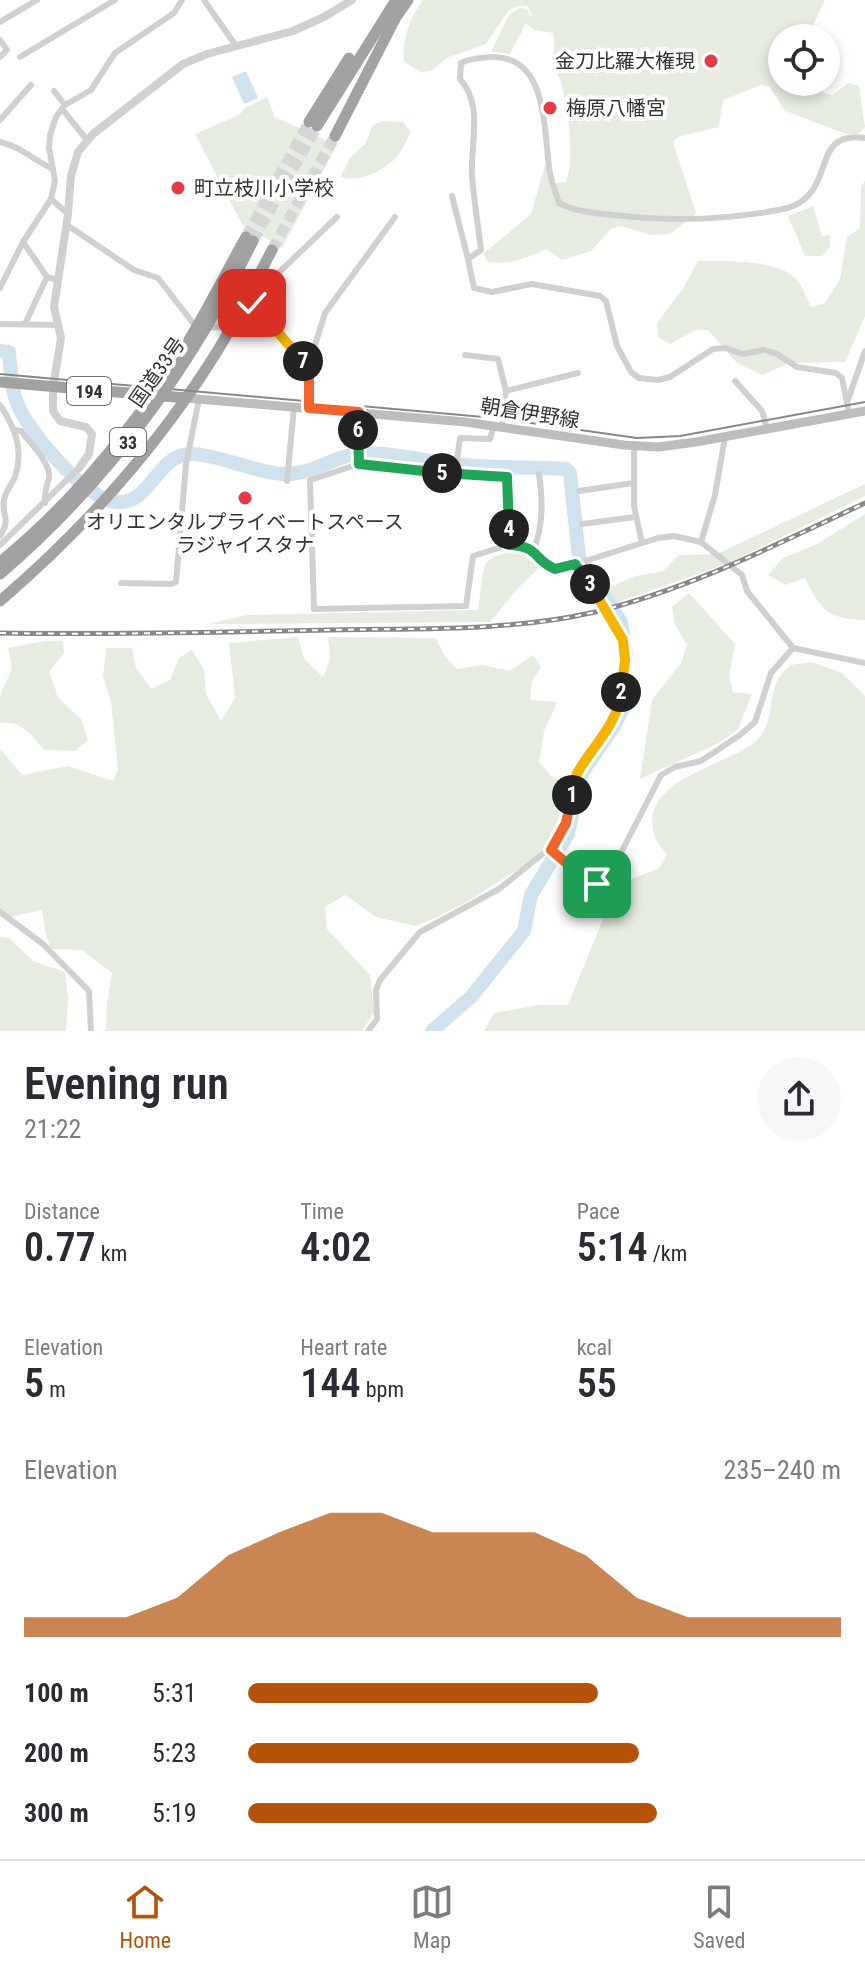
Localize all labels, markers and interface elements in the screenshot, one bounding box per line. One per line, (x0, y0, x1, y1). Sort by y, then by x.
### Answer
map controls (768, 24, 840, 96)
button: locate (768, 24, 840, 96)
place label: 金刀比羅大権現 (555, 49, 695, 73)
marker: 金刀比羅大権現 (702, 52, 720, 70)
place label: 梅原八幡宮 (566, 96, 666, 120)
marker: 梅原八幡宮 (541, 99, 559, 117)
place label: 町立枝川小学校 (194, 176, 334, 200)
marker: 町立枝川小学校 (169, 179, 187, 197)
pin (218, 269, 286, 337)
icon: check (230, 281, 274, 325)
street label: 国道33号 (124, 332, 190, 412)
pin: 7 (283, 341, 323, 381)
text: 7 (297, 348, 309, 373)
road number: 194 (67, 377, 111, 405)
street label: 朝倉伊野線 (479, 393, 581, 433)
pin: 6 (338, 410, 378, 450)
text: 6 (352, 417, 364, 442)
road number: 33 (110, 428, 146, 456)
pin: 5 (422, 453, 462, 493)
text: 5 (436, 460, 448, 485)
marker: オリエンタルプライベートスペース ラジャイスタナ (236, 489, 254, 507)
pin: 4 (489, 509, 529, 549)
place label: オリエンタルプライベートスペース ラジャイスタナ (86, 510, 404, 557)
text: 4 (503, 516, 515, 541)
pin: 3 (570, 564, 610, 604)
text: 3 (584, 571, 596, 596)
pin: 2 (601, 672, 641, 712)
text: 2 (615, 679, 627, 704)
pin: 1 (552, 775, 592, 815)
text: 1 (566, 782, 578, 807)
pin (563, 850, 631, 918)
icon: arrive (575, 862, 619, 906)
button: share (757, 1057, 841, 1141)
text: Evening run (24, 1058, 229, 1110)
text: 21:22 (24, 1114, 81, 1144)
text: Distance (24, 1199, 100, 1224)
text: Time (300, 1199, 344, 1224)
text: Pace (577, 1199, 620, 1224)
text: 0.77 (24, 1224, 96, 1271)
text: 4:02 (300, 1224, 371, 1271)
text: 5:14 (577, 1224, 648, 1271)
text: km (96, 1241, 127, 1266)
text: /km (648, 1241, 687, 1266)
text: Elevation (24, 1335, 103, 1360)
text: Heart rate (300, 1335, 387, 1360)
text: kcal (577, 1335, 612, 1360)
text: 5 (24, 1360, 44, 1407)
text: 144 (300, 1360, 361, 1407)
text: 55 (577, 1360, 617, 1407)
text: m (44, 1377, 66, 1402)
text: bpm (361, 1377, 404, 1402)
text: Elevation (24, 1455, 118, 1485)
text: 235–240 m (724, 1455, 841, 1485)
text: 100 m (24, 1678, 89, 1708)
text: 5:31 (152, 1678, 197, 1708)
text: 200 m (24, 1738, 89, 1768)
text: 5:23 (152, 1738, 197, 1768)
text: 300 m (24, 1798, 89, 1828)
text: 5:19 (152, 1798, 197, 1828)
tab: Home (120, 1880, 171, 1953)
tab: Map (410, 1880, 454, 1953)
tab: Saved (693, 1880, 745, 1953)

